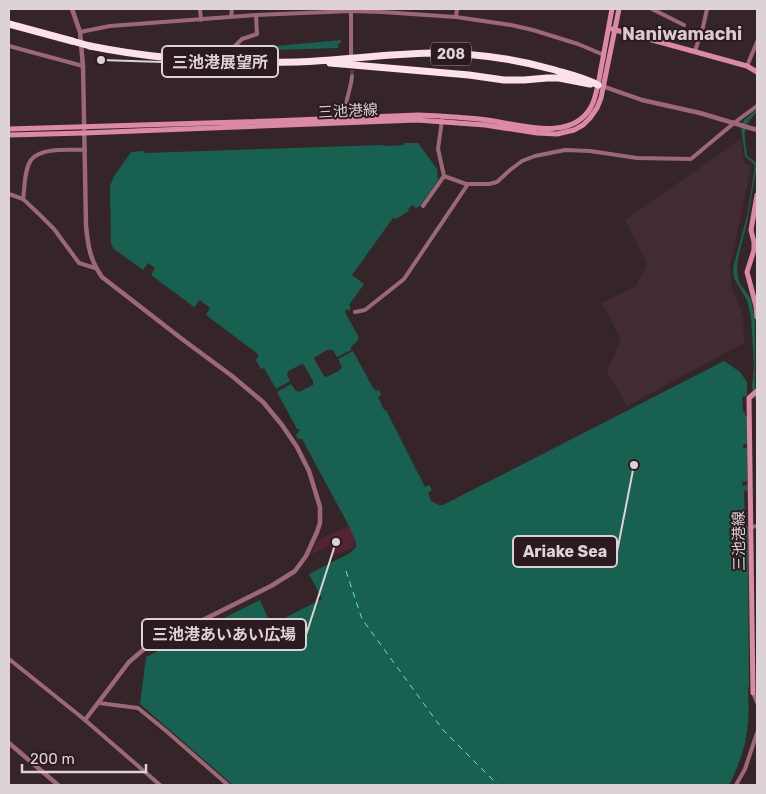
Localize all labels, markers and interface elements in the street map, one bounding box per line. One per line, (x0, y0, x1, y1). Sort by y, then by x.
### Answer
district label: Naniwamachi (622, 23, 742, 45)
road number: 208 (431, 42, 471, 66)
callout: 三池港展望所 (162, 46, 278, 77)
text: 三池港展望所 (172, 53, 268, 72)
street label: 三池港線 (318, 100, 378, 122)
street label: 三池港線 (729, 511, 749, 571)
callout: Ariake Sea (513, 536, 617, 567)
text: Ariake Sea (523, 542, 607, 561)
callout: 三池港あいあい広場 (142, 619, 306, 650)
text: 三池港あいあい広場 (152, 625, 296, 644)
scale bar (22, 742, 146, 774)
text: 200 m (30, 750, 75, 768)

